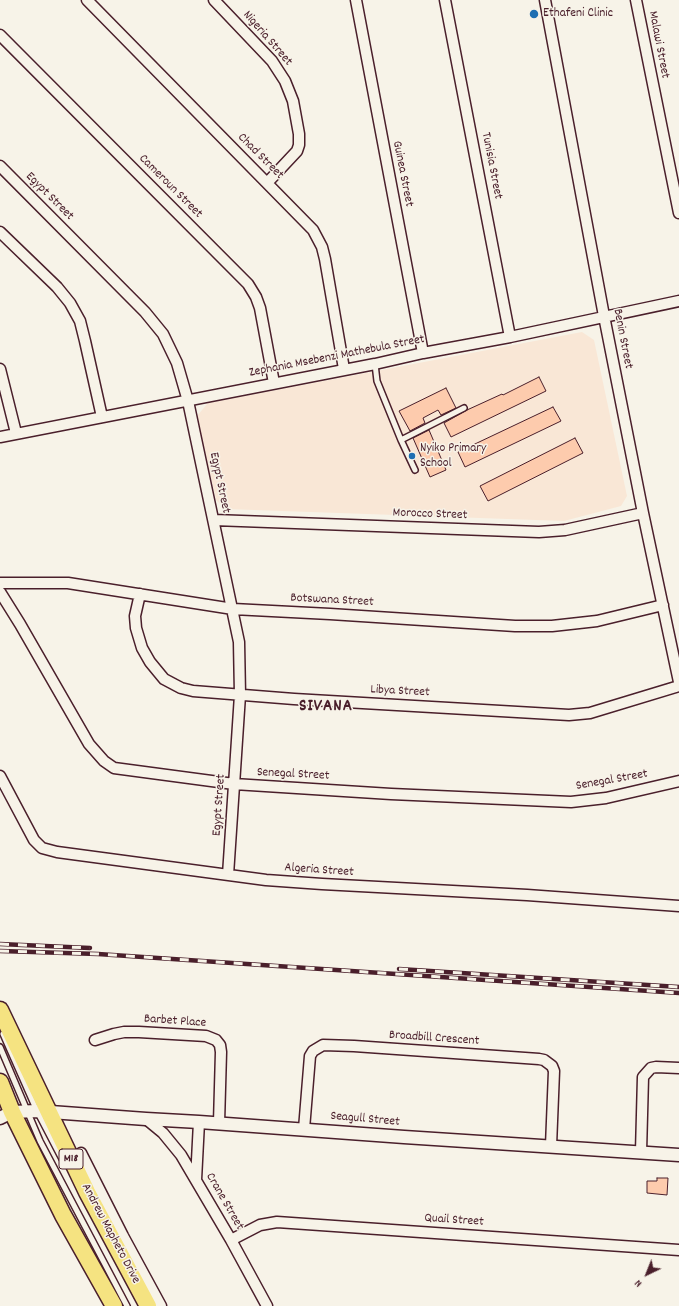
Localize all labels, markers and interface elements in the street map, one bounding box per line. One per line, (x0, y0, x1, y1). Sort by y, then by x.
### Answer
place label: Ethafeni Clinic (543, 6, 613, 22)
street label: Nigeria Street (239, 8, 295, 70)
marker: Ethafeni Clinic (528, 8, 540, 20)
street label: Malawi Street (644, 10, 672, 80)
street label: Chad Street (234, 131, 286, 183)
street label: Tunisia Street (477, 131, 505, 201)
street label: Guinea Street (388, 140, 416, 208)
street label: Cameroun Street (135, 152, 205, 222)
street label: Egypt Street (21, 169, 77, 225)
street label: Benin Street (609, 308, 635, 370)
street label: Zephania Msebenzi Mathebula Street (248, 332, 426, 382)
place label: Nyiko Primary School (420, 441, 486, 472)
street label: Egypt Street (205, 451, 233, 515)
marker: Nyiko Primary School (407, 451, 417, 461)
street label: Morocco Street (392, 506, 468, 524)
street label: Botswana Street (290, 591, 374, 611)
street label: Libya Street (370, 683, 430, 701)
district label: SIVANA (299, 698, 353, 718)
street label: Senegal Street (256, 765, 330, 785)
street label: Senegal Street (575, 767, 649, 795)
street label: Egypt Street (210, 773, 230, 837)
street label: Algeria Street (284, 861, 354, 881)
street label: Barbet Place (143, 1012, 207, 1032)
street label: Broadbill Crescent (388, 1028, 480, 1050)
street label: Seagull Street (330, 1109, 400, 1131)
road number: M18 (59, 1149, 83, 1169)
street label: Crane Street (201, 1171, 247, 1233)
street label: Andrew Mapheto Drive (77, 1181, 143, 1287)
street label: Quail Street (424, 1211, 484, 1231)
north arrow (627, 1254, 667, 1294)
text: N (631, 1275, 646, 1290)

